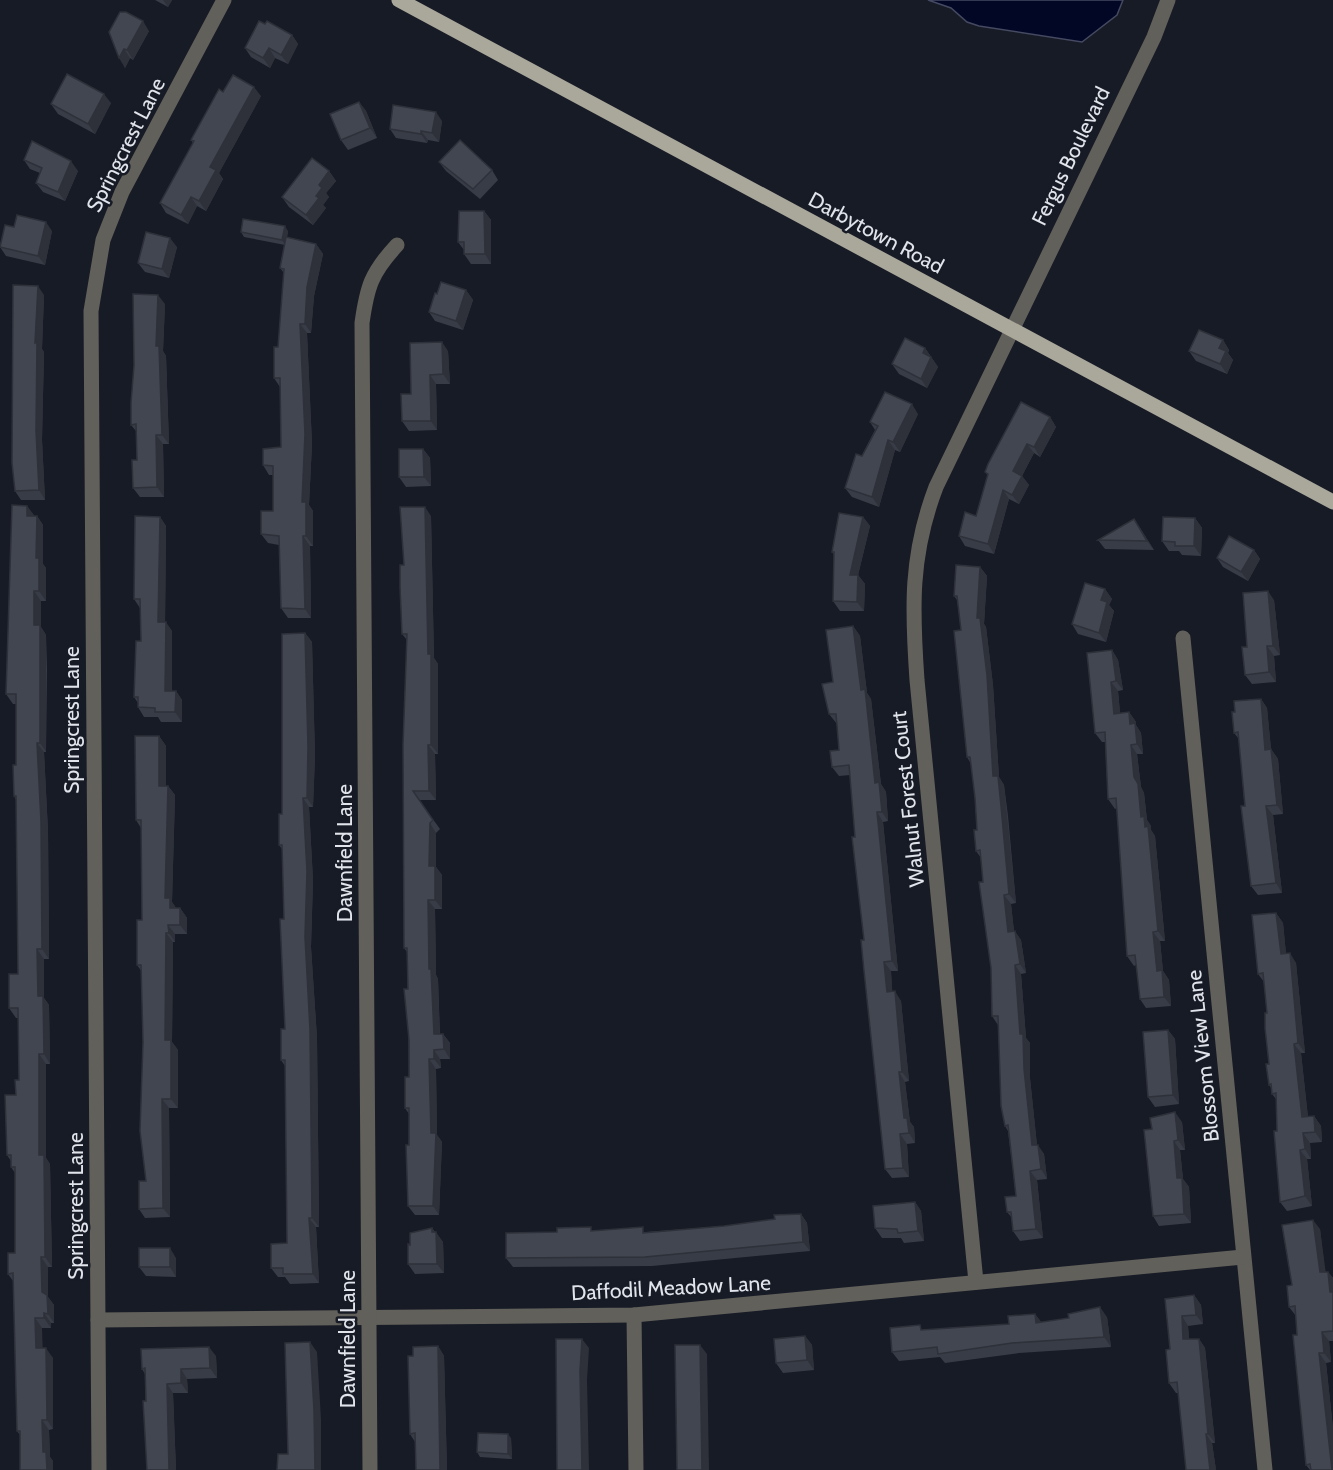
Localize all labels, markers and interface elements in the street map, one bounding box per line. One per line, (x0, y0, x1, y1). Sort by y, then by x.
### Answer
street label: Springcrest Lane (81, 73, 170, 216)
street label: Fergus Boulevard (1026, 82, 1115, 229)
street label: Darbytown Road (804, 186, 948, 279)
street label: Springcrest Lane (59, 646, 84, 794)
street label: Walnut Forest Court (886, 710, 929, 888)
street label: Dawnfield Lane (332, 784, 357, 922)
street label: Blossom View Lane (1181, 969, 1224, 1143)
street label: Springcrest Lane (63, 1132, 88, 1280)
street label: Dawnfield Lane (335, 1270, 360, 1408)
street label: Daffodil Meadow Lane (571, 1270, 772, 1305)

